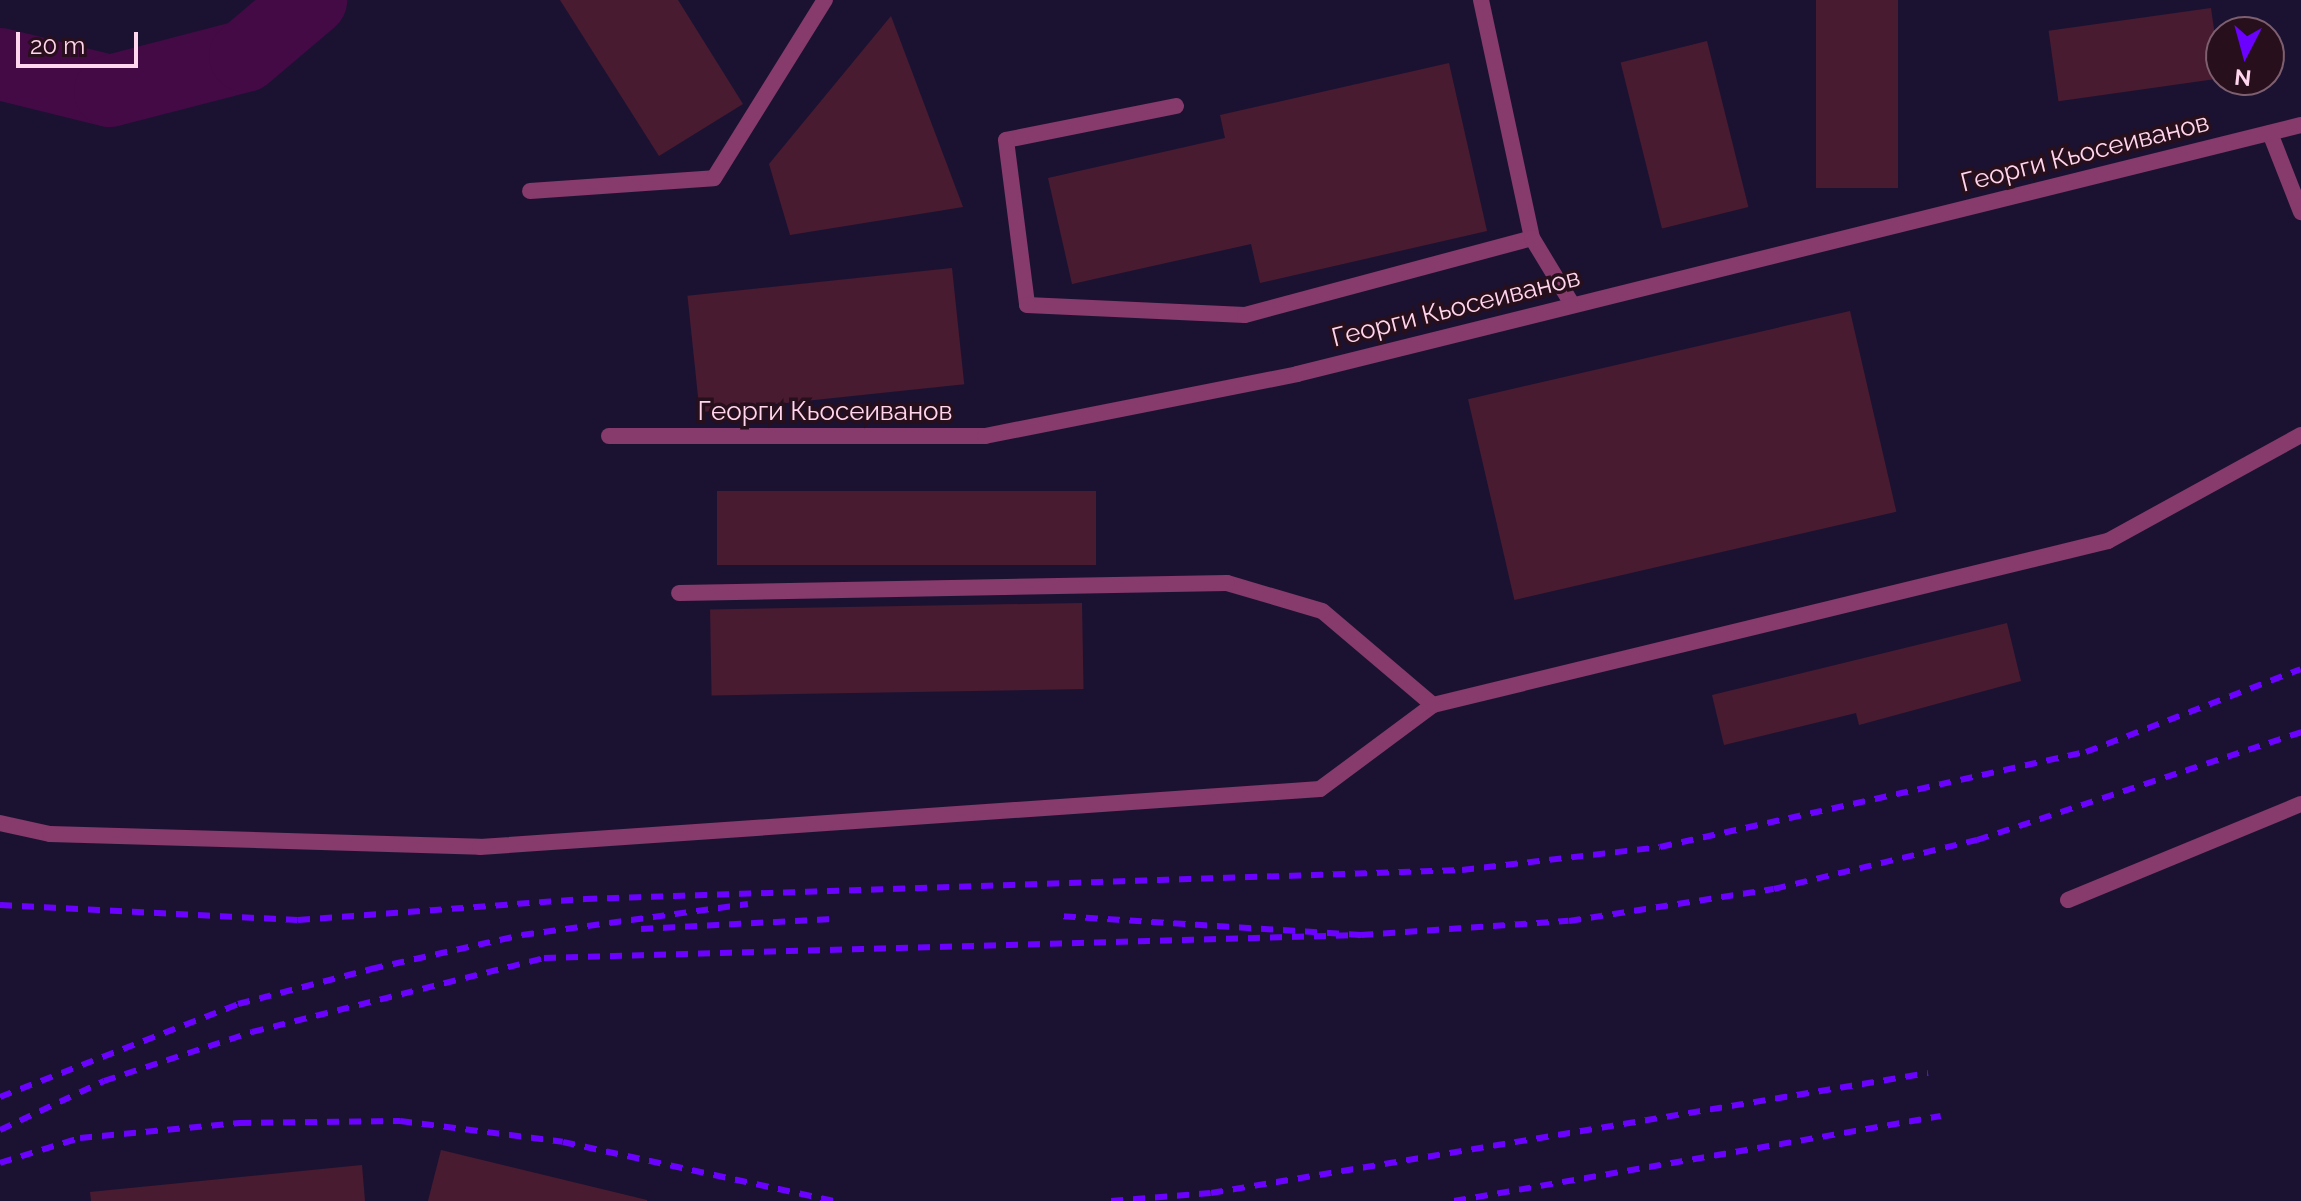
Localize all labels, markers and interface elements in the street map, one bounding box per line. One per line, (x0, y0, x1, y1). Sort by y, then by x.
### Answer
scale bar (20, 16, 142, 66)
north arrow (2205, 16, 2285, 96)
text: 20 m (30, 31, 85, 60)
text: N (2233, 64, 2252, 92)
street label: Георги Кьосеиванов (1958, 107, 2212, 199)
street label: Георги Кьосеиванов (1329, 262, 1583, 354)
street label: Георги Кьосеиванов (698, 396, 952, 428)

